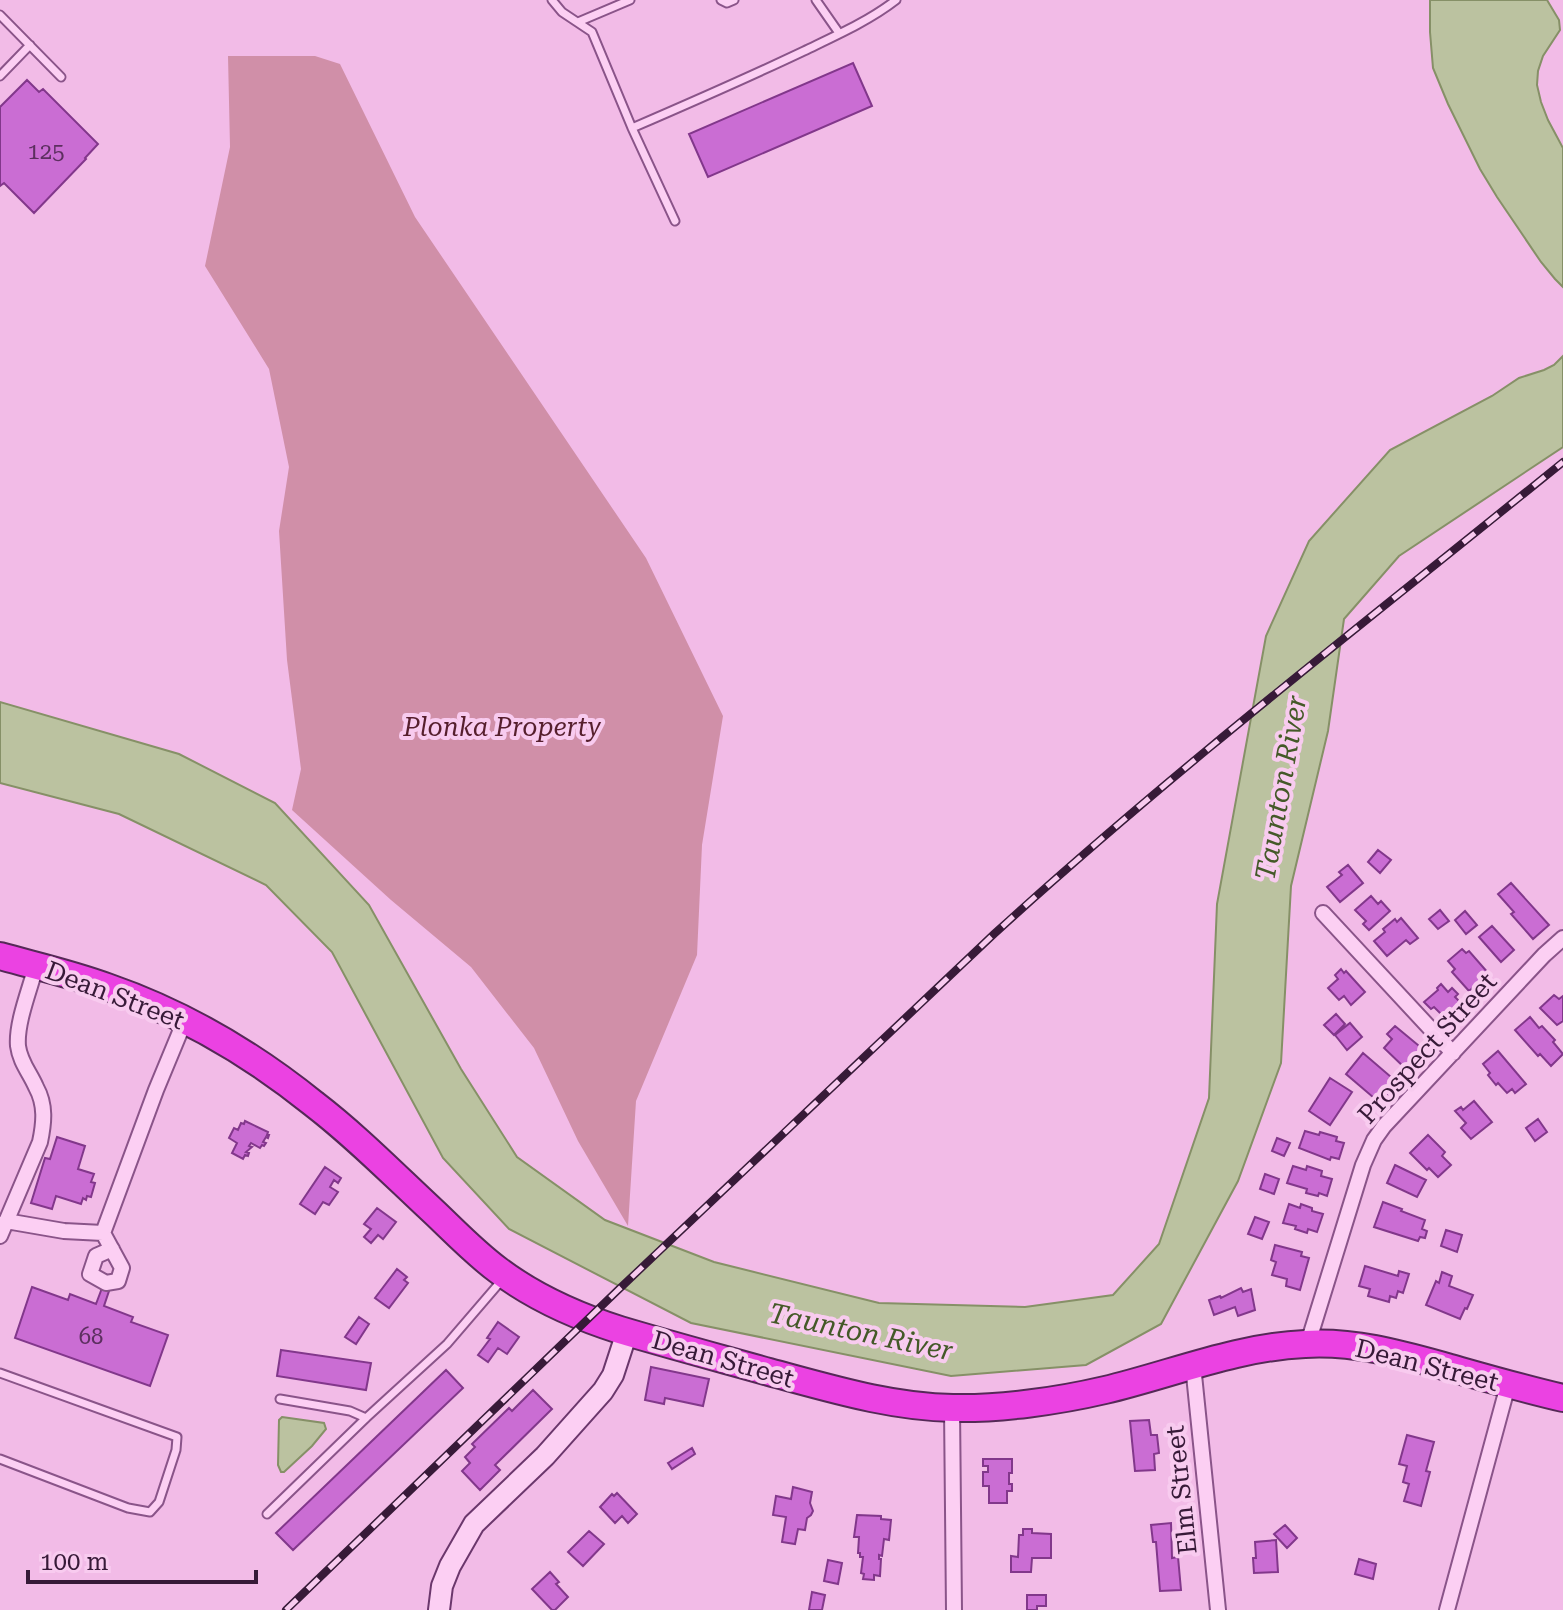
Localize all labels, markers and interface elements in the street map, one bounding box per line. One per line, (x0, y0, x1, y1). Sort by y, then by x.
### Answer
house number: 125 (28, 139, 64, 164)
water label: Taunton River (1248, 693, 1314, 883)
park label: Plonka Property (402, 712, 601, 742)
street label: Dean Street (41, 955, 189, 1035)
street label: Prospect Street (1352, 966, 1503, 1129)
water label: Taunton River (766, 1296, 956, 1368)
house number: 68 (79, 1324, 103, 1349)
street label: Dean Street (649, 1324, 798, 1394)
street label: Dean Street (1352, 1333, 1502, 1397)
street label: Elm Street (1159, 1424, 1203, 1556)
scale bar (28, 1534, 256, 1584)
text: 100 m (40, 1548, 108, 1576)

